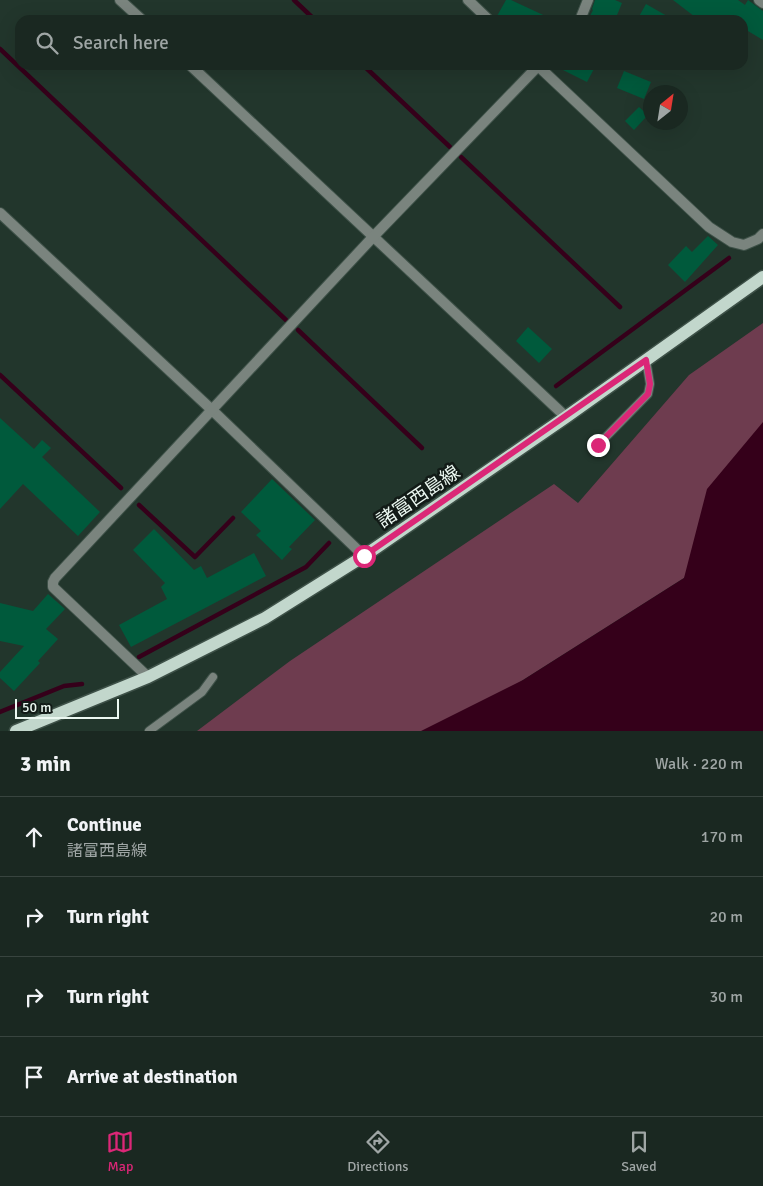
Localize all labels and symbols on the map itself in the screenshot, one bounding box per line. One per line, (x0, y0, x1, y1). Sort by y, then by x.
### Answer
north arrow (643, 85, 688, 130)
route end (587, 434, 610, 457)
street label: 諸富西島線 (372, 460, 465, 533)
route start (353, 545, 376, 568)
scale bar (15, 696, 119, 719)

